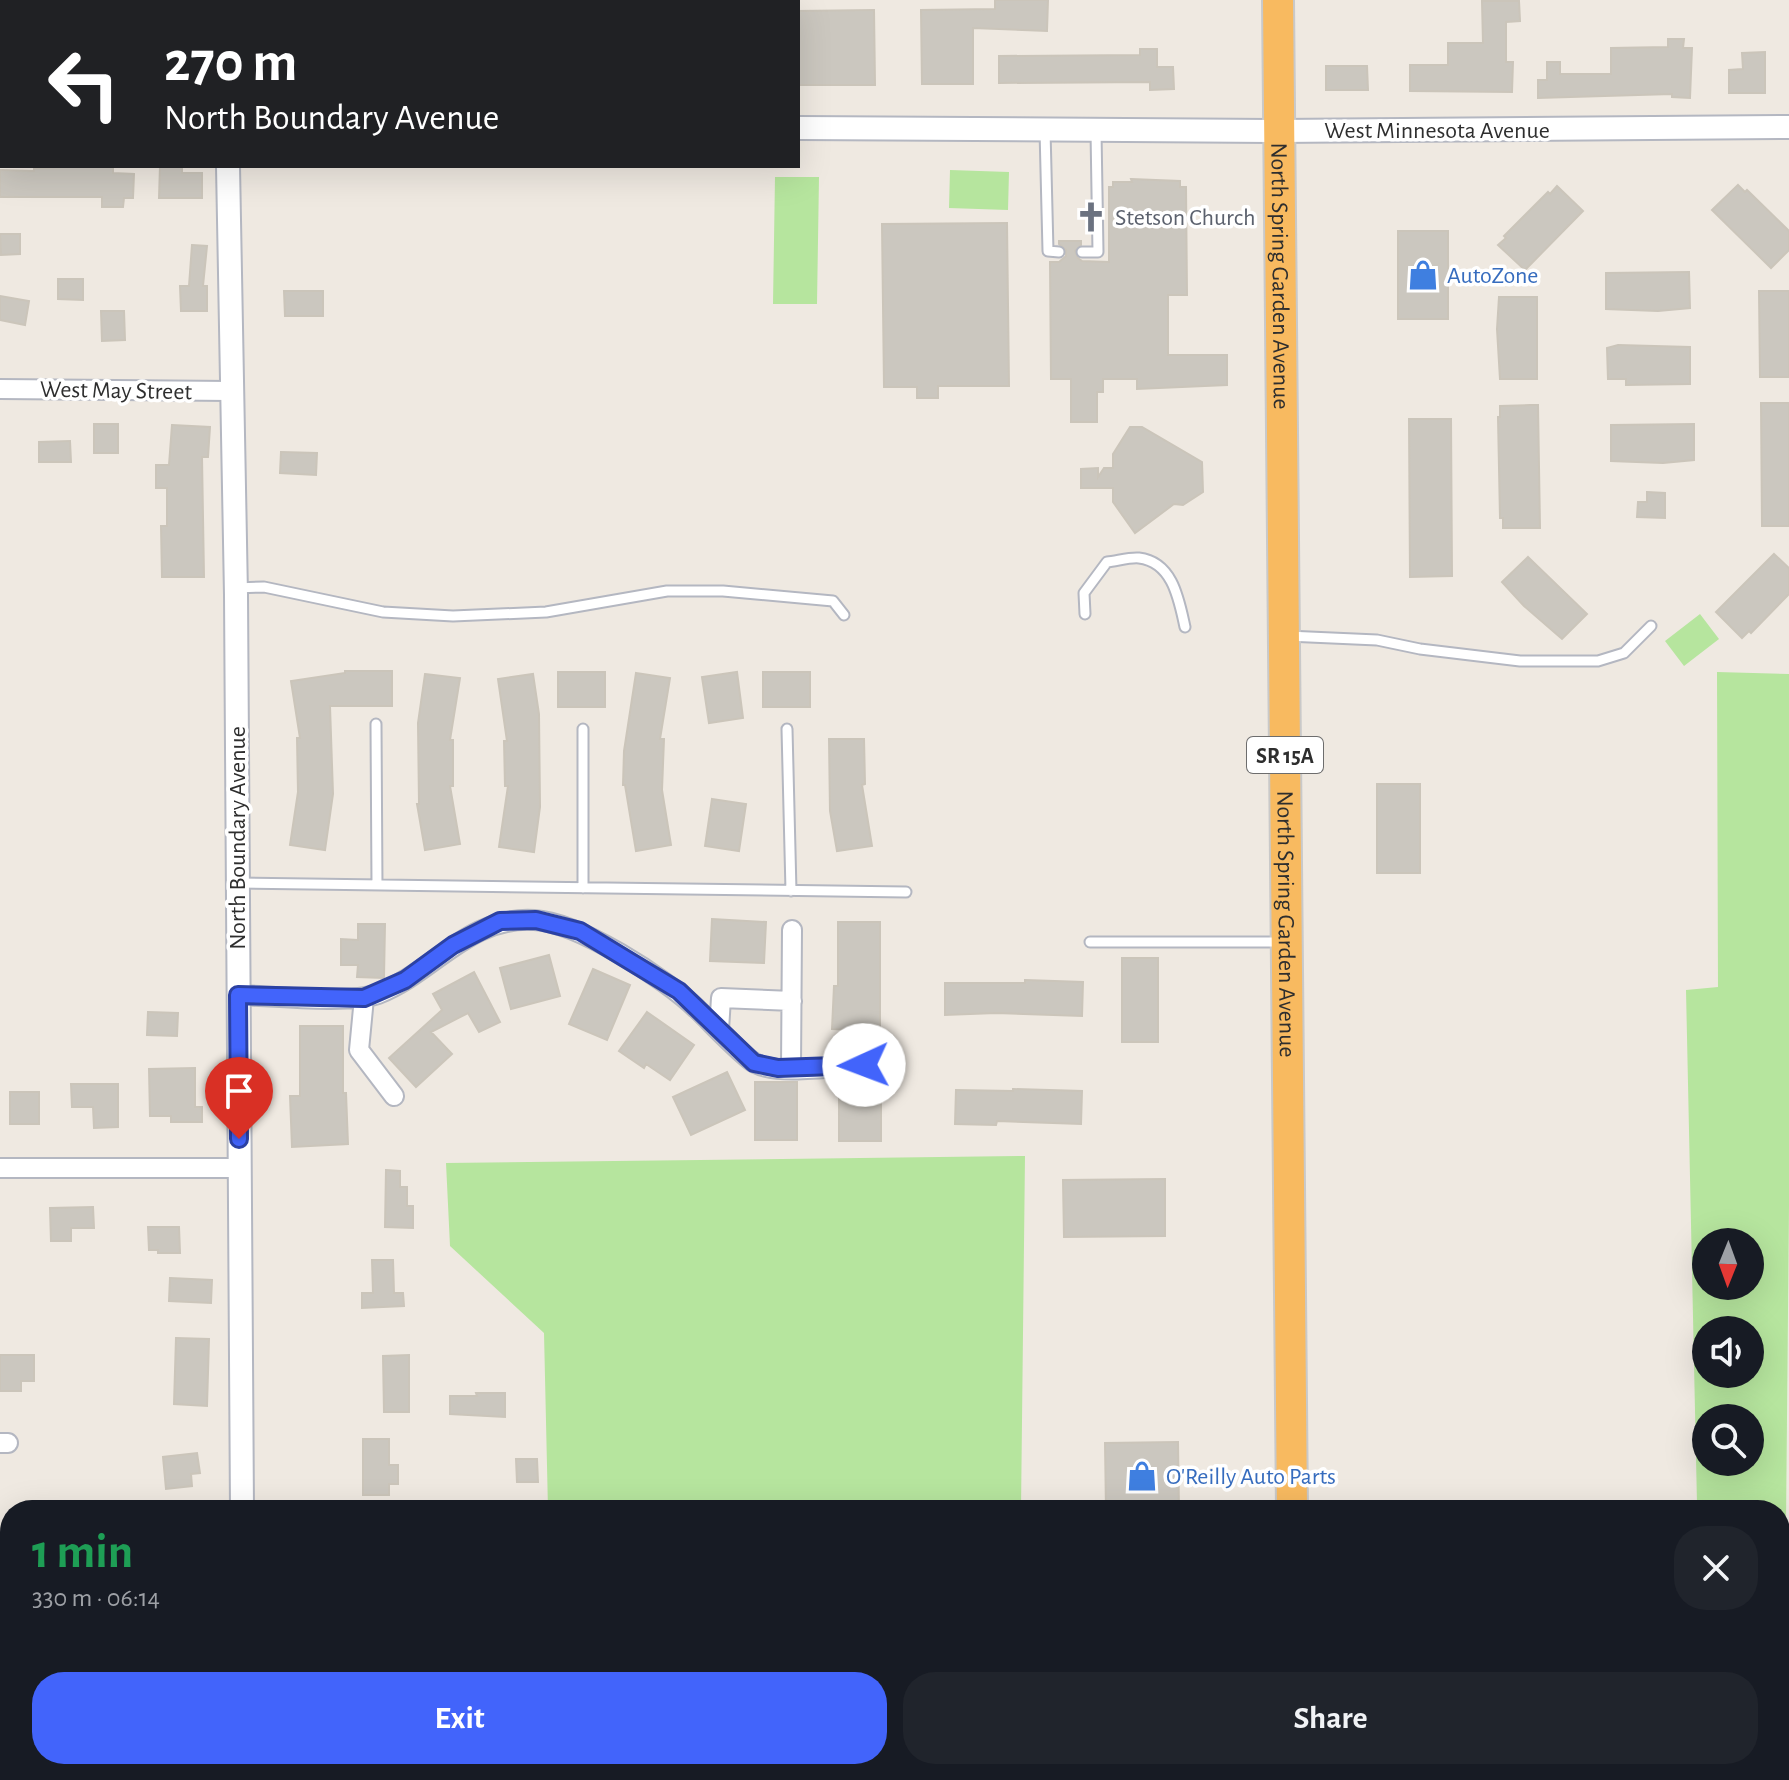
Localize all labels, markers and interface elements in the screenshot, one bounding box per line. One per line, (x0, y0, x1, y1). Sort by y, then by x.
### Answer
icon: left (32, 32, 136, 136)
text: 270 m (164, 35, 297, 91)
text: North Boundary Avenue (164, 100, 499, 136)
street label: West Minnesota Avenue (1324, 119, 1550, 143)
street label: North Spring Garden Avenue (1266, 142, 1293, 410)
church icon: Stetson Church (1074, 200, 1108, 234)
place label: Stetson Church (1115, 206, 1256, 230)
shop icon: AutoZone (1406, 258, 1440, 292)
place label: AutoZone (1447, 264, 1538, 288)
street label: West May Street (40, 378, 193, 404)
street label: North Boundary Avenue (226, 726, 250, 950)
road number: SR 15A (1247, 737, 1323, 773)
street label: North Spring Garden Avenue (1272, 790, 1299, 1058)
position arrow (822, 1023, 906, 1107)
pin (205, 1057, 273, 1139)
icon: arrive (217, 1069, 261, 1113)
north arrow (1692, 1228, 1764, 1300)
map controls (1692, 1228, 1764, 1476)
button: sound (1692, 1316, 1764, 1388)
button: search (1692, 1404, 1764, 1476)
shop icon: O'Reilly Auto Parts (1125, 1459, 1159, 1493)
place label: O'Reilly Auto Parts (1166, 1465, 1336, 1489)
button: close (1674, 1526, 1758, 1610)
text: 1 min (32, 1529, 133, 1577)
text: 330 m · 06:14 (32, 1585, 160, 1611)
button: Exit (32, 1672, 887, 1764)
button: Share (903, 1672, 1758, 1764)

